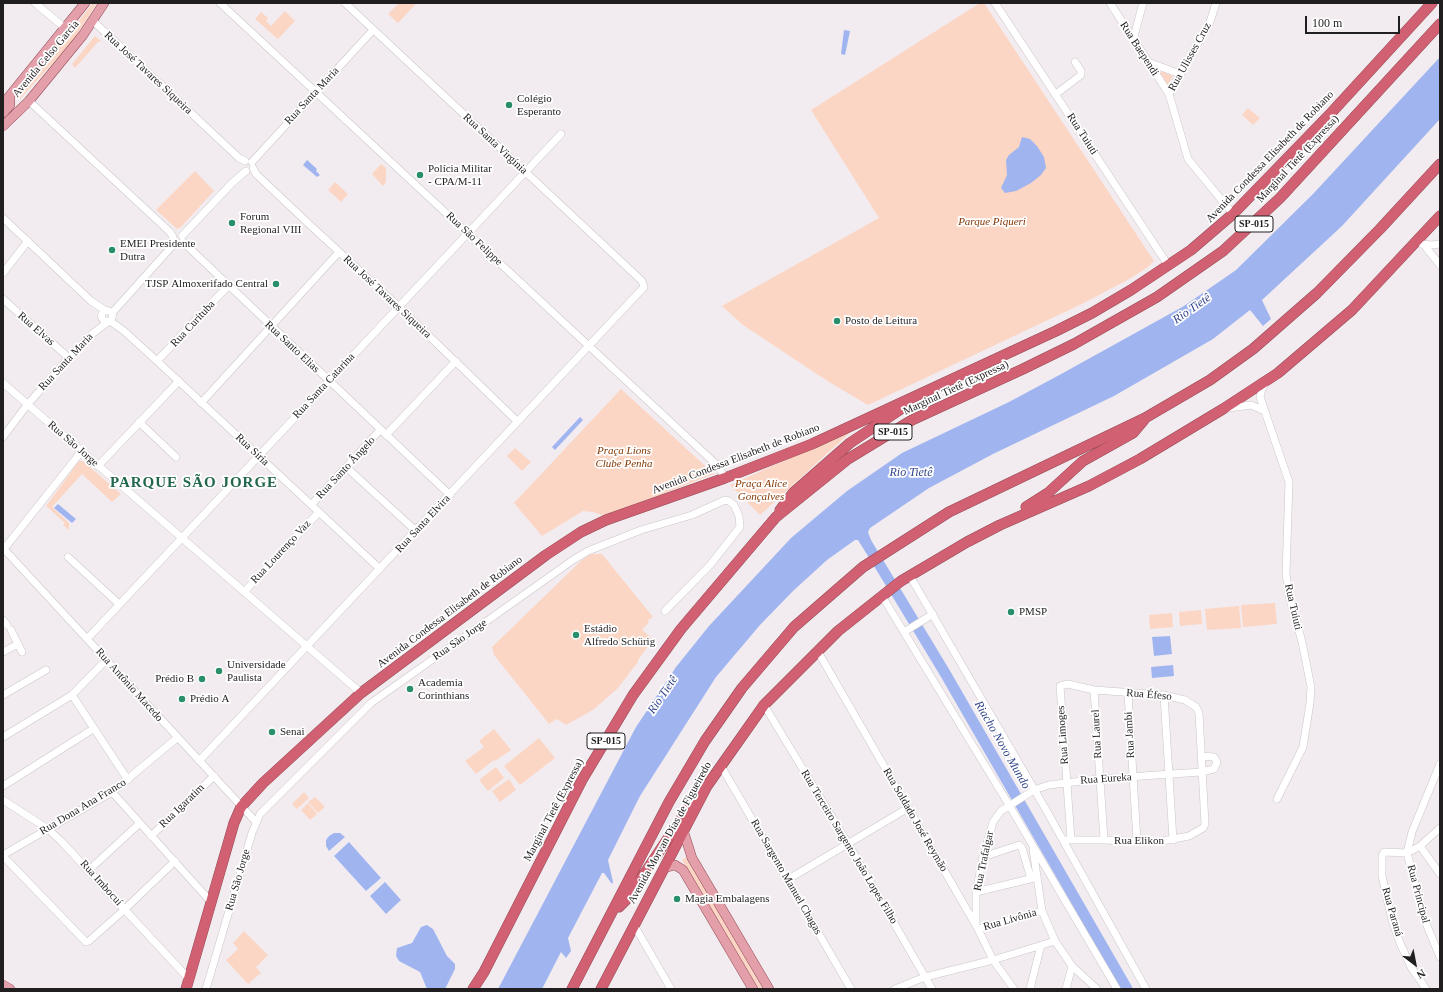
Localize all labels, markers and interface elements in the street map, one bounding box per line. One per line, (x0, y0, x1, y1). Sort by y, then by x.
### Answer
scale bar (1307, 8, 1402, 34)
text: 100 m (1312, 16, 1342, 30)
street label: Avenida Celso Garcia (10, 18, 82, 100)
street label: Rua Baependi (1117, 19, 1161, 79)
street label: Rua Ulisses Cruz (1166, 20, 1214, 94)
street label: Rua José Tavares Siqueira (101, 29, 195, 117)
street label: Rua Santa Maria (282, 64, 342, 128)
street label: Avenida Condessa Elisabeth de Robiano (1203, 88, 1337, 226)
place label: Colégio Esperanto (517, 92, 561, 118)
marker: Colégio Esperanto (504, 100, 514, 110)
street label: Rua Santa Virgínia (460, 111, 530, 177)
street label: Rua Tuiuti (1064, 111, 1100, 157)
street label: Marginal Tietê (Expressa) (1254, 112, 1342, 206)
place label: Polícia Militar - CPA/M-11 (428, 162, 492, 188)
marker: Polícia Militar - CPA/M-11 (415, 170, 425, 180)
street label: Rua São Felippe (443, 209, 505, 269)
place label: Forum Regional VIII (240, 210, 301, 236)
park label: Parque Piqueri (958, 215, 1026, 229)
road number: SP-015 (1235, 216, 1273, 232)
marker: Forum Regional VIII (227, 218, 237, 228)
place label: EMEI Presidente Dutra (120, 237, 195, 263)
marker: EMEI Presidente Dutra (107, 245, 117, 255)
street label: Rua José Tavares Siqueira (340, 253, 434, 341)
place label: TJSP Almoxerifado Central (145, 277, 268, 291)
marker: TJSP Almoxerifado Central (271, 279, 281, 289)
water label: Rio Tietê (1170, 291, 1214, 327)
street label: Rua Curituba (168, 298, 218, 350)
street label: Rua Elvas (15, 309, 57, 349)
place label: Posto de Leitura (845, 314, 917, 328)
marker: Posto de Leitura (832, 316, 842, 326)
street label: Rua Santo Elias (262, 318, 322, 376)
street label: Rua Santa Maria (36, 330, 96, 394)
street label: Rua Santa Catarina (290, 350, 358, 422)
street label: Marginal Tietê (Expressa) (901, 358, 1011, 418)
street label: Rua São Jorge (45, 418, 101, 470)
street label: Avenida Condessa Elisabeth de Robiano (650, 421, 822, 497)
road number: SP-015 (874, 424, 912, 440)
street label: Rua Síria (232, 431, 272, 469)
street label: Rua Santo Ângelo (314, 434, 378, 502)
park label: Praça Lions Clube Penha (595, 444, 653, 470)
water label: Rio Tietê (890, 466, 932, 480)
district label: PARQUE SÃO JORGE (110, 474, 278, 492)
park label: Praça Alice Gonçalves (735, 477, 787, 503)
street label: Rua Santa Elvira (393, 492, 453, 556)
street label: Rua Lourenço Vaz (248, 518, 314, 586)
street label: Avenida Condessa Elisabeth de Robiano (375, 553, 525, 671)
street label: Rua Tuiuti (1281, 583, 1305, 631)
place label: PMSP (1019, 605, 1047, 619)
marker: PMSP (1006, 607, 1016, 617)
street label: Rua São Jorge (430, 616, 490, 664)
place label: Estádio Alfredo Schürig (584, 622, 655, 648)
marker: Estádio Alfredo Schürig (571, 630, 581, 640)
street label: Rua Antônio Macedo (92, 645, 166, 725)
place label: Universidade Paulista (227, 658, 286, 684)
marker: Universidade Paulista (214, 666, 224, 676)
place label: Prédio B (155, 672, 194, 686)
water label: Rio Tietê (645, 673, 681, 717)
marker: Prédio B (197, 674, 207, 684)
place label: Academia Corinthians (418, 676, 469, 702)
marker: Academia Corinthians (405, 684, 415, 694)
street label: Rua Éfeso (1126, 686, 1172, 704)
place label: Prédio A (190, 692, 229, 706)
marker: Prédio A (177, 694, 187, 704)
water label: Riacho Novo Mundo (971, 698, 1033, 792)
street label: Rua Limoges (1054, 705, 1072, 765)
street label: Rua Laurel (1089, 709, 1105, 759)
street label: Rua Jambi (1122, 711, 1138, 759)
place label: Senai (280, 725, 304, 739)
marker: Senai (267, 727, 277, 737)
road number: SP-015 (587, 733, 625, 749)
street label: Marginal Tietê (Expressa) (521, 756, 587, 864)
street label: Avenida Morvan Dias de Figueiredo (625, 760, 715, 906)
street label: Rua Soldado José Reymão (880, 766, 950, 874)
street label: Rua Terceiro Sargento João Lopes Filho (798, 768, 900, 926)
street label: Rua Eureka (1080, 771, 1132, 787)
street label: Rua Dona Ana Franco (37, 776, 129, 838)
street label: Rua Igaratim (157, 781, 207, 831)
street label: Rua Sargento Manuel Chagas (748, 817, 824, 937)
street label: Rua Trafalgar (971, 830, 997, 892)
street label: Rua Elikon (1114, 834, 1164, 848)
street label: Rua São Jorge (223, 848, 253, 912)
street label: Rua Imbocuí (77, 857, 125, 909)
street label: Rua Principal (1404, 863, 1432, 925)
street label: Rua Paraná (1379, 886, 1405, 938)
place label: Magia Embalagens (685, 892, 770, 906)
marker: Magia Embalagens (672, 894, 682, 904)
street label: Rua Livônia (982, 906, 1038, 934)
north arrow (1395, 944, 1435, 984)
text: N (1415, 967, 1428, 981)

